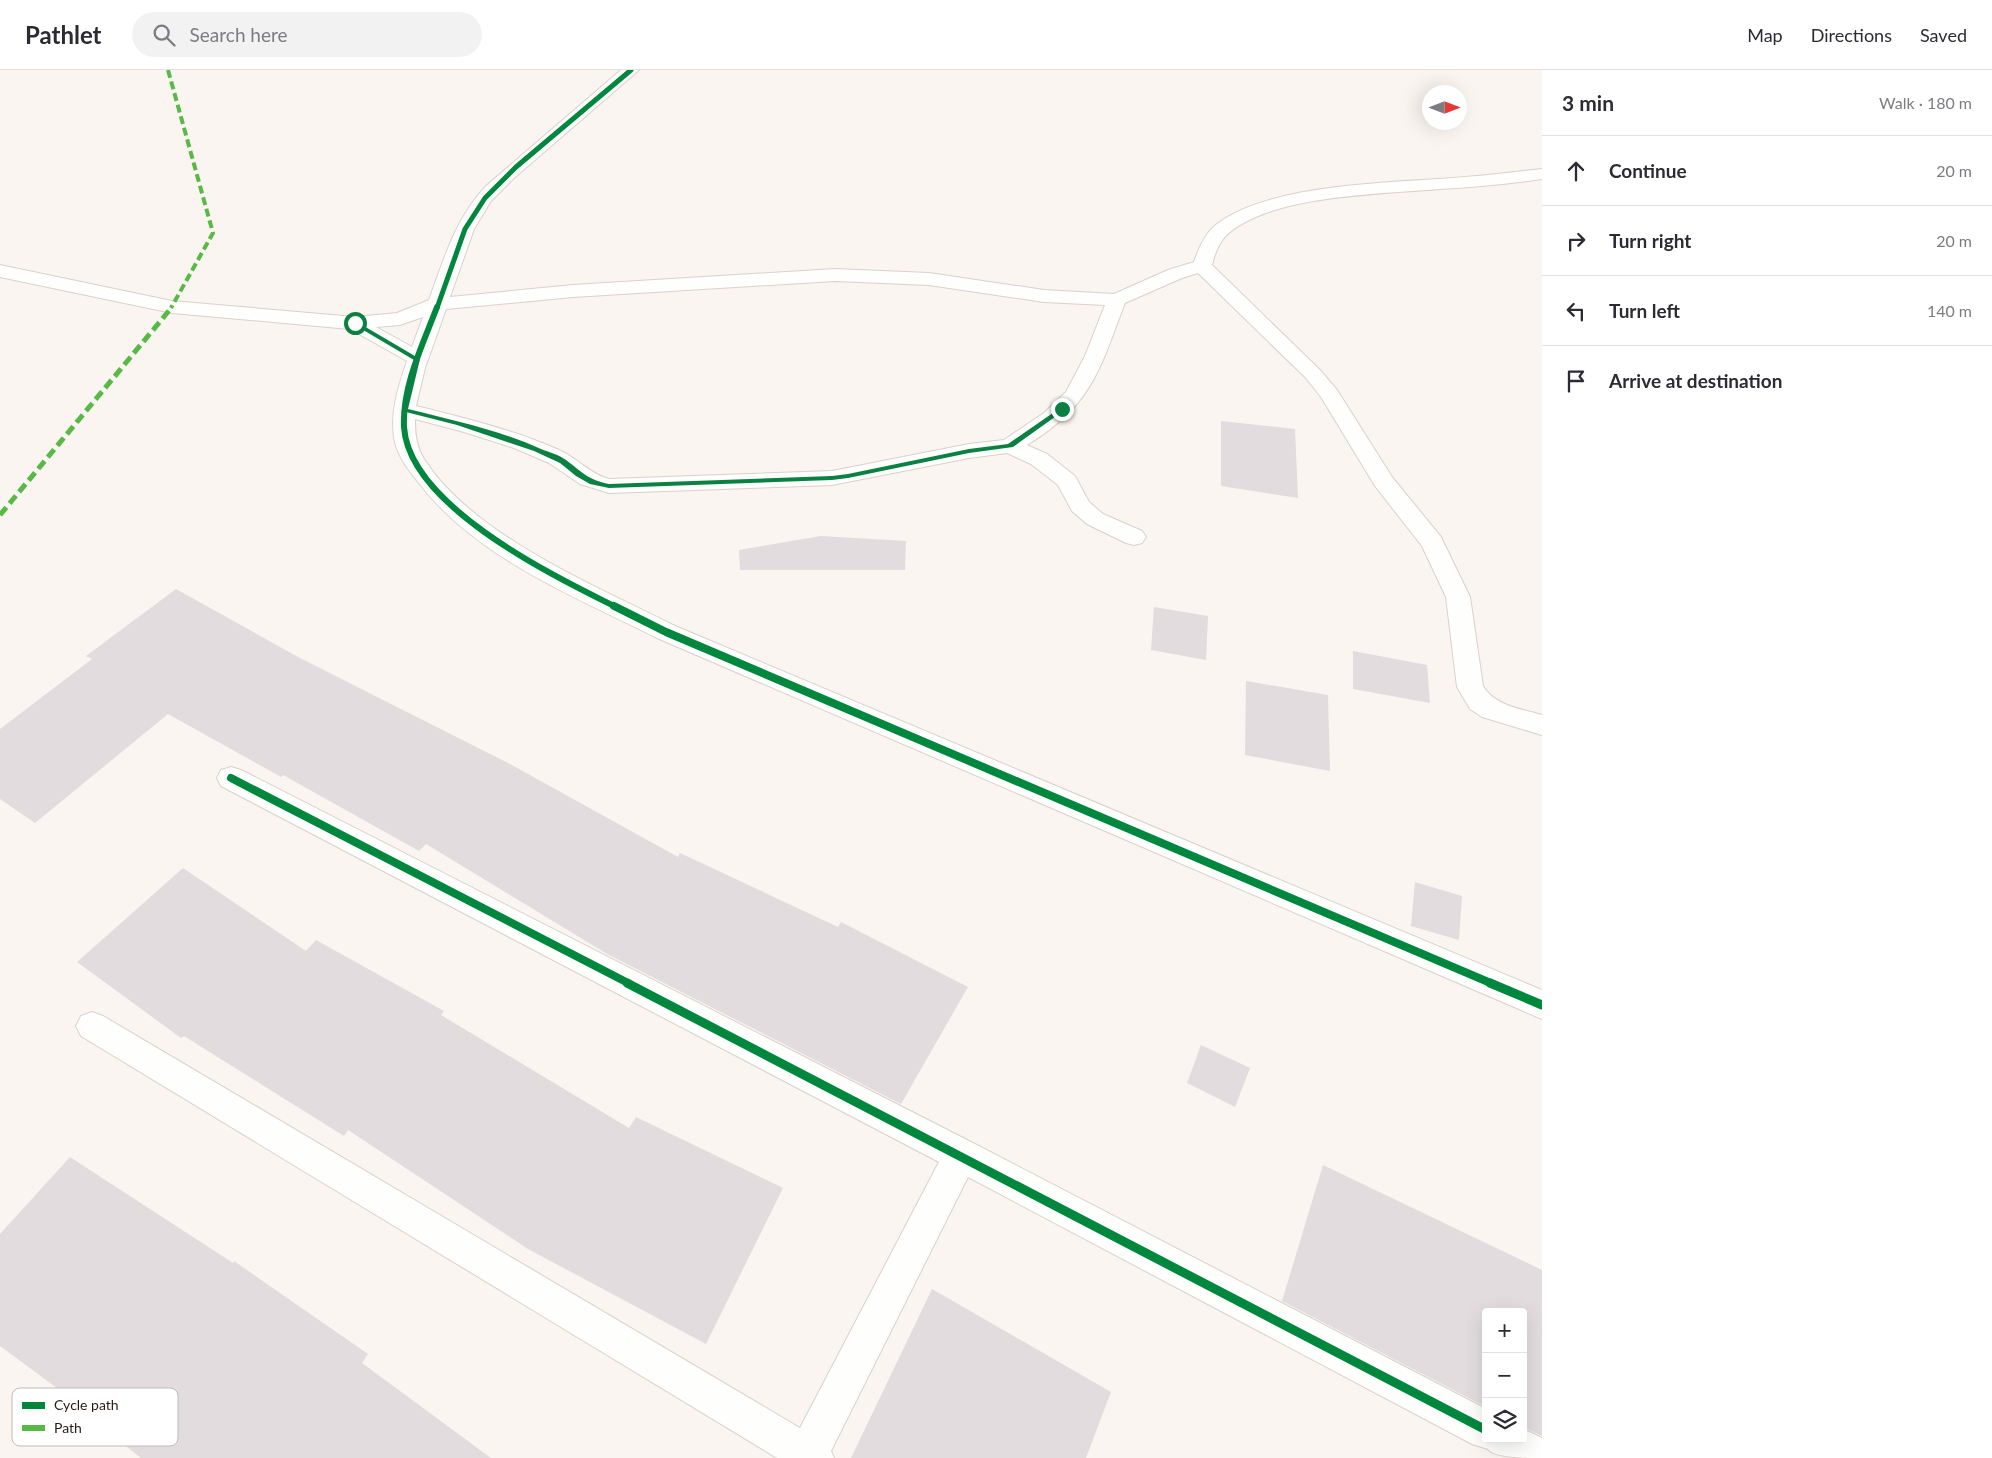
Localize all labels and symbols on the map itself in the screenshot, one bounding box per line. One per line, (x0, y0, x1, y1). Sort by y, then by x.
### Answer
north arrow (1422, 85, 1467, 130)
route start (344, 312, 367, 335)
route end (1051, 398, 1074, 421)
legend (12, 1388, 178, 1446)
text: Cycle path (54, 1396, 119, 1413)
text: Path (54, 1419, 82, 1436)

